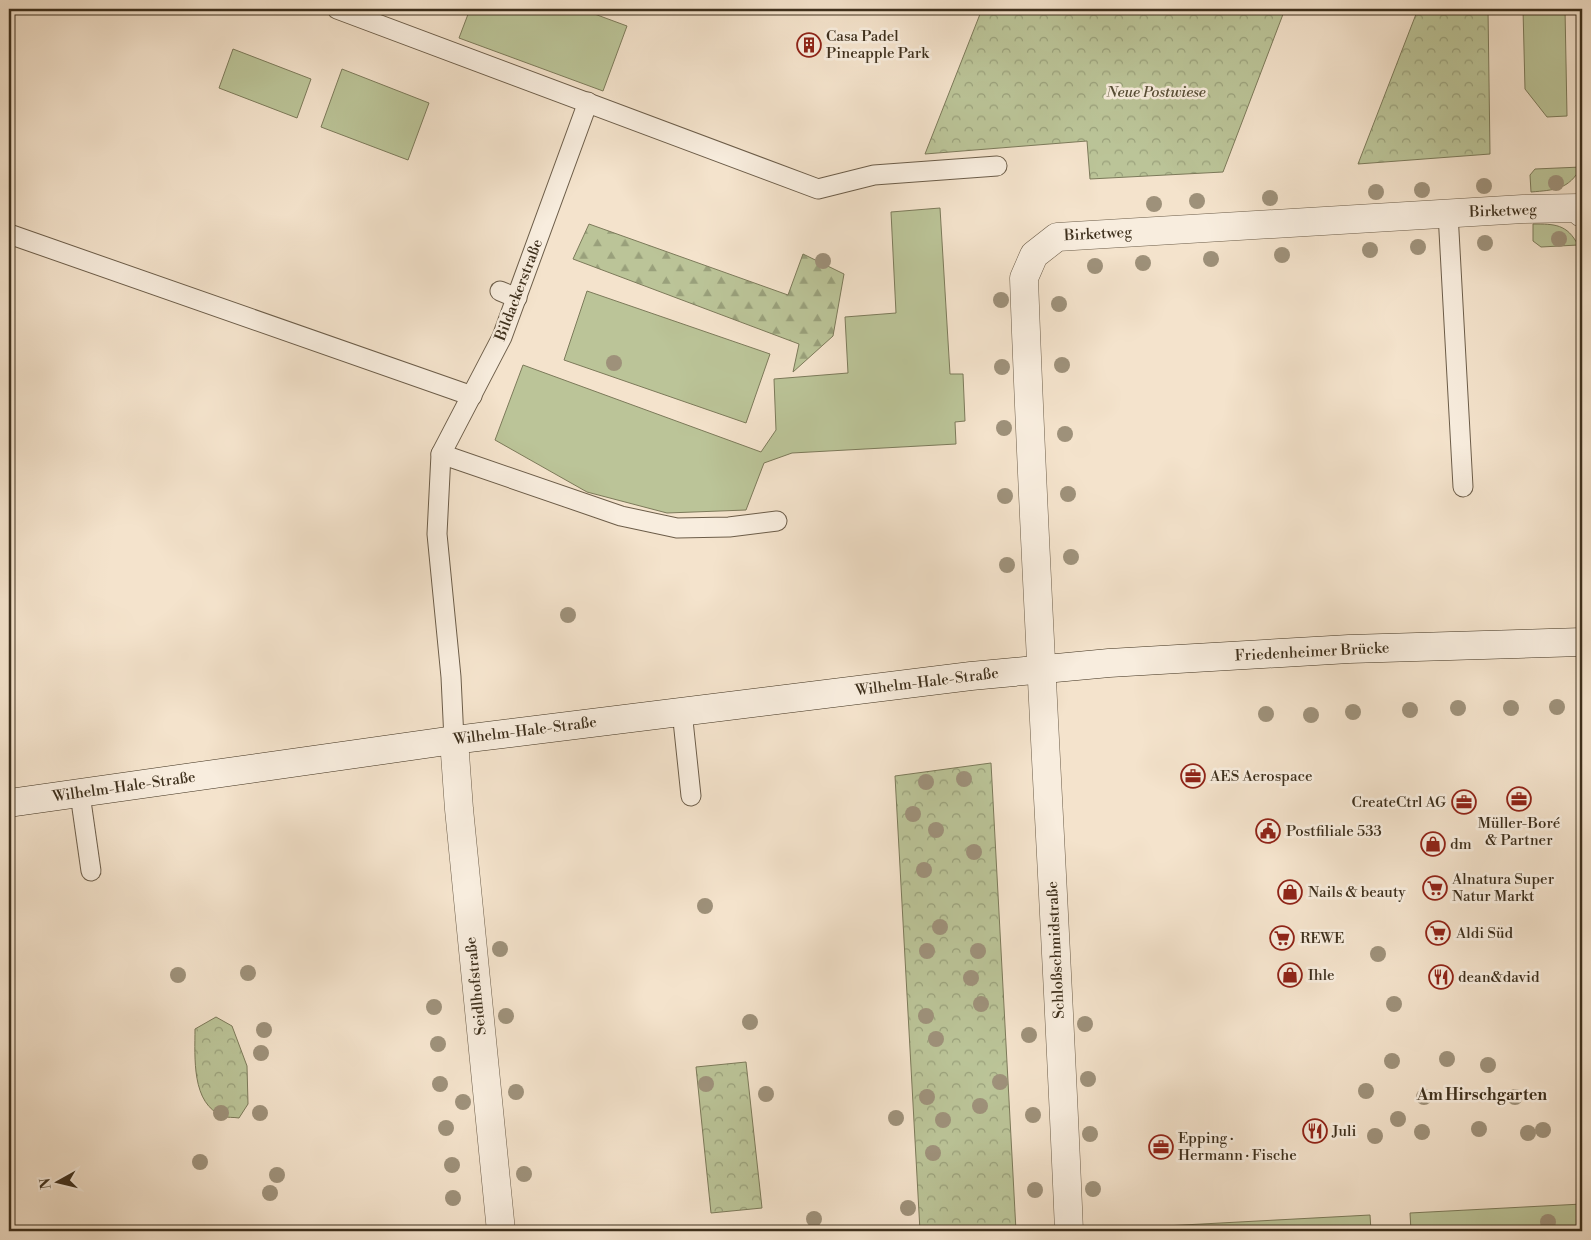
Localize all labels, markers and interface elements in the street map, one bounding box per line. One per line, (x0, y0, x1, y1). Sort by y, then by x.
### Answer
place label: Casa Padel Pineapple Park (826, 27, 930, 63)
building icon: Casa Padel Pineapple Park (796, 32, 822, 58)
park label: Neue Postwiese (1105, 83, 1206, 102)
street label: Birketweg (1468, 200, 1538, 222)
street label: Birketweg (1063, 223, 1133, 245)
street label: Bildackerstraße (491, 236, 547, 344)
street label: Friedenheimer Brücke (1234, 638, 1390, 666)
street label: Wilhelm-Hale-Straße (853, 664, 1000, 700)
street label: Wilhelm-Hale-Straße (451, 713, 598, 749)
office icon: AES Aerospace (1180, 763, 1206, 789)
place label: AES Aerospace (1209, 767, 1313, 786)
street label: Wilhelm-Hale-Straße (50, 768, 197, 807)
office icon: Müller-Boré & Partner (1506, 786, 1532, 812)
office icon: CreateCtrl AG (1451, 789, 1477, 815)
place label: CreateCtrl AG (1351, 793, 1446, 812)
place label: Müller-Boré & Partner (1478, 814, 1560, 850)
public building icon: Postfiliale 533 (1255, 818, 1281, 844)
place label: Postfiliale 533 (1286, 822, 1382, 841)
shop icon: dm (1420, 831, 1446, 857)
place label: dm (1450, 835, 1472, 854)
place label: Alnatura Super Natur Markt (1451, 870, 1555, 906)
supermarket icon: Alnatura Super Natur Markt (1422, 875, 1448, 901)
shop icon: Nails & beauty (1277, 879, 1303, 905)
street label: Schloßschmidstraße (1043, 881, 1069, 1019)
place label: Nails & beauty (1308, 883, 1406, 902)
supermarket icon: Aldi Süd (1425, 920, 1451, 946)
place label: Aldi Süd (1455, 924, 1513, 943)
supermarket icon: REWE (1269, 925, 1295, 951)
place label: REWE (1300, 929, 1344, 948)
street label: Seidlhofstraße (461, 936, 491, 1036)
shop icon: Ihle (1277, 962, 1303, 988)
restaurant icon: dean&david (1428, 964, 1454, 990)
place label: Ihle (1308, 966, 1335, 985)
place label: dean&david (1458, 968, 1540, 987)
district label: Am Hirschgarten (1416, 1085, 1547, 1105)
restaurant icon: Juli (1302, 1118, 1328, 1144)
place label: Juli (1331, 1122, 1356, 1141)
place label: Epping · Hermann · Fische (1178, 1129, 1297, 1165)
office icon: Epping · Hermann · Fische (1148, 1134, 1174, 1160)
north arrow (32, 1158, 82, 1208)
text: N (36, 1177, 56, 1190)

